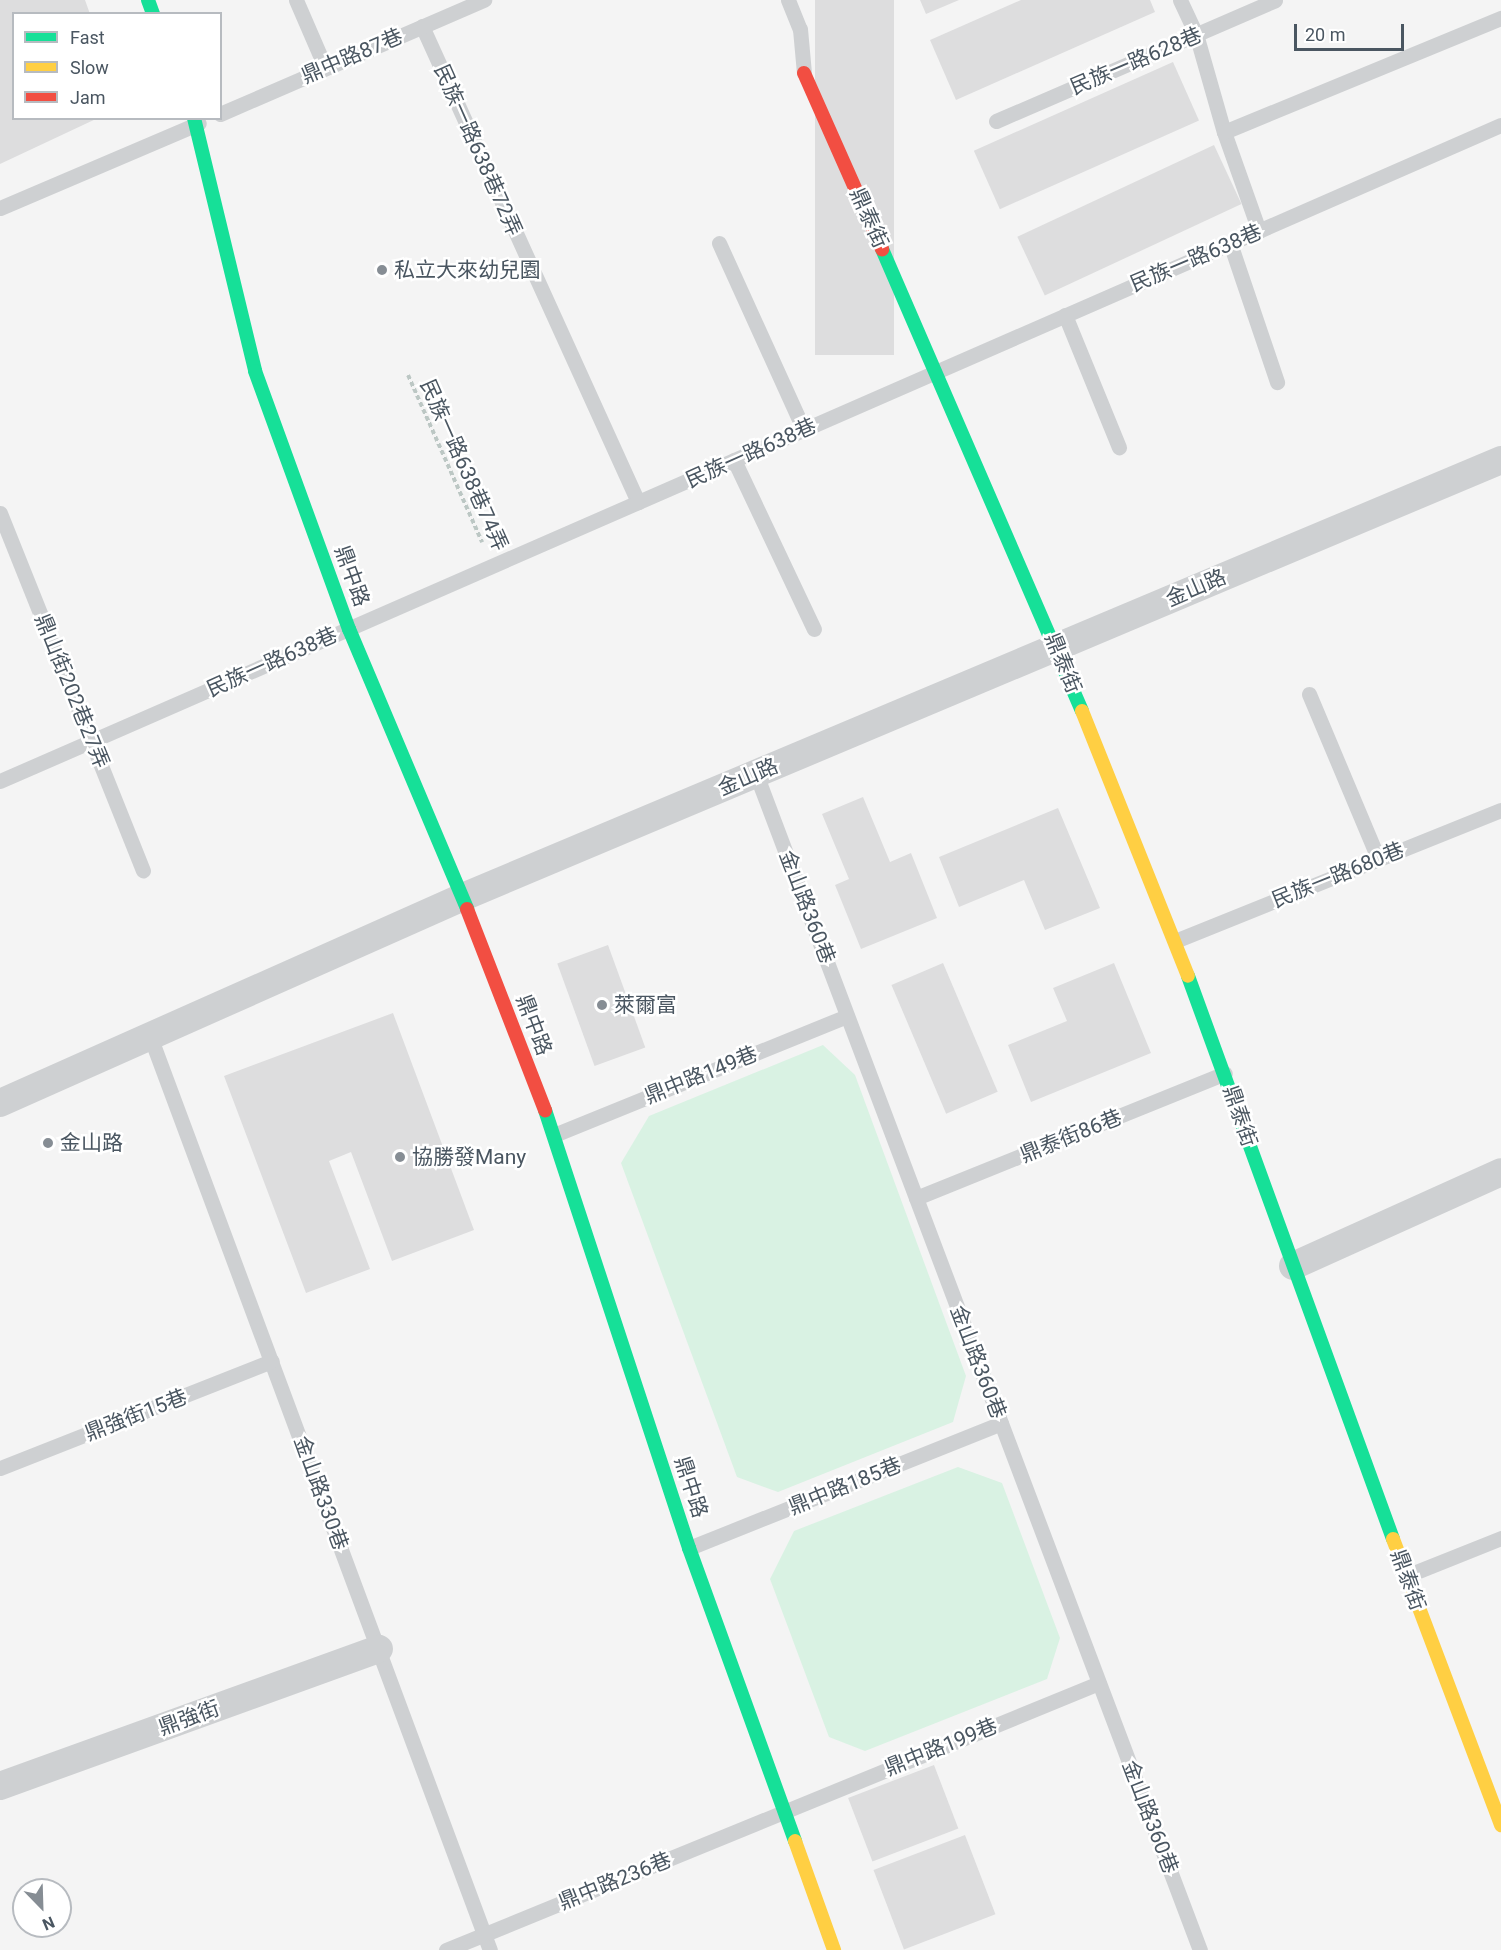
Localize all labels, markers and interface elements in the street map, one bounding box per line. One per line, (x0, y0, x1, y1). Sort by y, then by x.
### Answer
legend (12, 12, 222, 120)
scale bar (1297, 12, 1406, 50)
street label: 民族一路628巷 (1066, 22, 1206, 100)
street label: 鼎中路87巷 (298, 23, 406, 89)
text: 20 m (1305, 24, 1345, 45)
text: Fast (70, 27, 105, 48)
text: Slow (70, 57, 109, 78)
street label: 民族一路638巷72弄 (429, 60, 527, 240)
text: Jam (70, 87, 106, 108)
street label: 鼎泰街 (845, 184, 893, 252)
street label: 民族一路638巷 (1126, 219, 1266, 297)
place label: 私立大來幼兒園 (394, 257, 541, 283)
marker: 私立大來幼兒園 (375, 263, 389, 277)
street label: 民族一路638巷74弄 (415, 375, 513, 555)
street label: 民族一路638巷 (682, 413, 820, 493)
street label: 鼎中路 (329, 542, 375, 610)
street label: 金山路 (1162, 564, 1230, 612)
street label: 鼎山街202巷27弄 (30, 610, 114, 772)
street label: 民族一路638巷 (203, 622, 341, 702)
street label: 鼎泰街 (1040, 629, 1086, 697)
street label: 金山路 (714, 753, 782, 801)
street label: 民族一路680巷 (1268, 837, 1408, 913)
street label: 金山路360巷 (774, 847, 840, 967)
street label: 鼎中路 (511, 991, 557, 1059)
place label: 萊爾富 (614, 992, 677, 1018)
marker: 萊爾富 (595, 998, 609, 1012)
street label: 鼎中路149巷 (641, 1041, 761, 1109)
street label: 鼎泰街 (1218, 1082, 1262, 1150)
street label: 鼎泰街86巷 (1016, 1104, 1126, 1168)
place label: 金山路 (60, 1130, 123, 1156)
marker: 金山路 (41, 1136, 55, 1150)
place label: 協勝發Many (412, 1144, 526, 1170)
marker: 協勝發Many (393, 1150, 407, 1164)
street label: 金山路360巷 (945, 1302, 1011, 1422)
street label: 鼎強街15巷 (81, 1384, 191, 1446)
street label: 金山路330巷 (289, 1433, 353, 1553)
street label: 鼎中路185巷 (785, 1452, 905, 1520)
street label: 鼎中路 (669, 1453, 713, 1521)
street label: 鼎泰街 (1385, 1546, 1431, 1614)
street label: 鼎強街 (155, 1695, 223, 1741)
street label: 鼎中路199巷 (881, 1713, 1001, 1781)
street label: 金山路360巷 (1117, 1757, 1183, 1877)
street label: 鼎中路236巷 (555, 1847, 675, 1915)
north arrow (12, 1878, 72, 1938)
text: N (40, 1912, 57, 1934)

